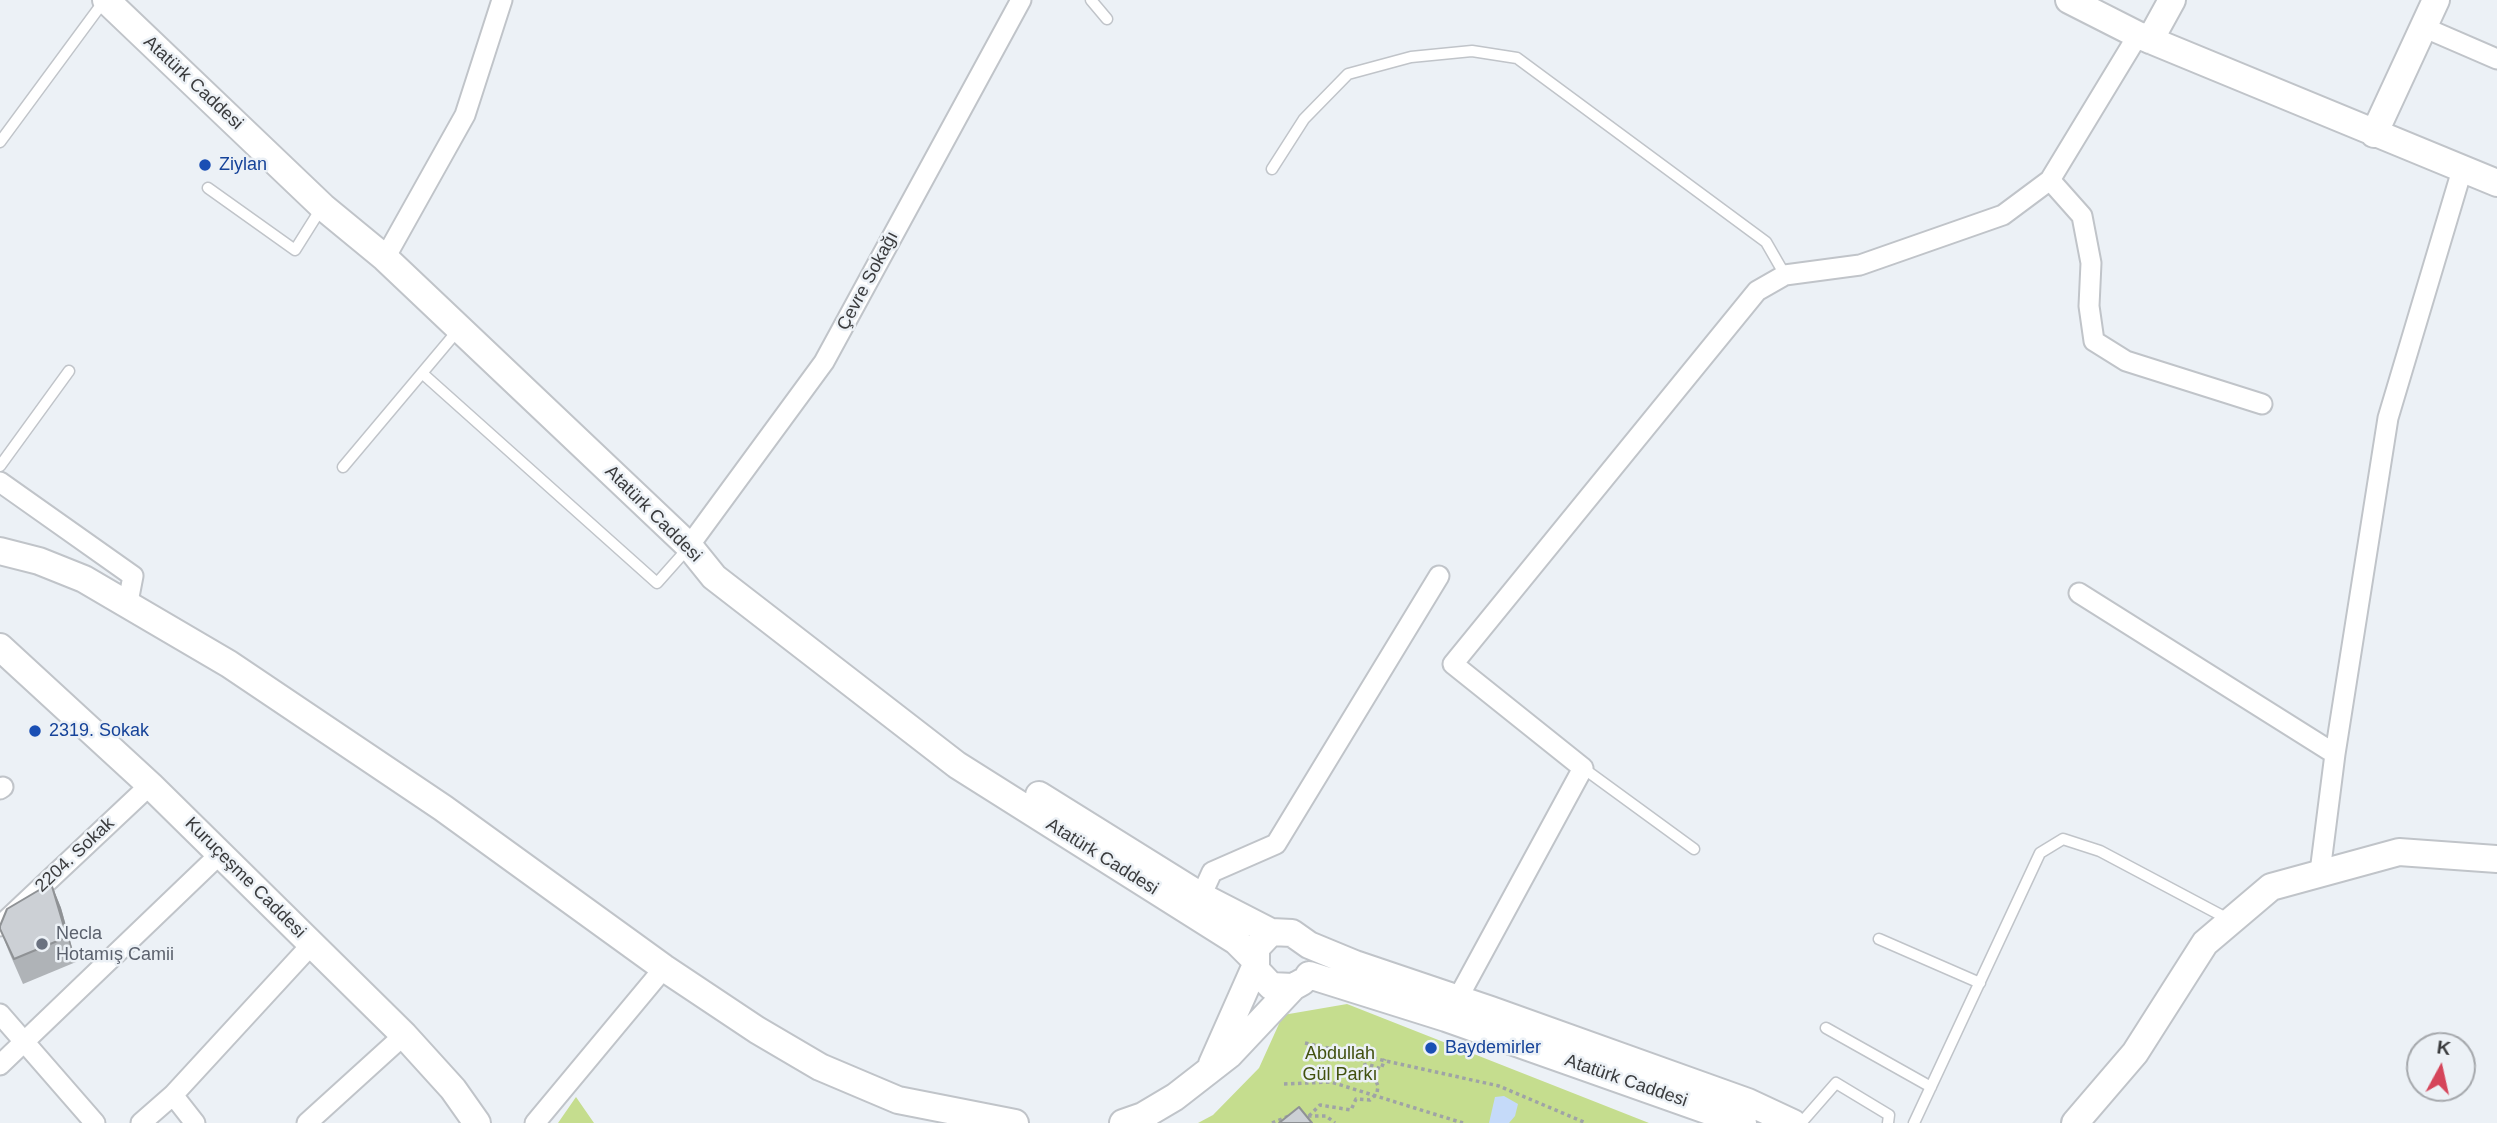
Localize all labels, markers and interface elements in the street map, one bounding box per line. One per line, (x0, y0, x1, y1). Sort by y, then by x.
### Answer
street label: Atatürk Caddesi (139, 31, 247, 135)
place label: Ziylan (219, 154, 267, 176)
marker: Ziylan (197, 157, 213, 173)
street label: Çevre Sokağı (833, 228, 903, 334)
street label: Atatürk Caddesi (600, 461, 706, 567)
place label: 2319. Sokak (49, 720, 149, 742)
marker: 2319. Sokak (27, 723, 43, 739)
street label: 2204. Sokak (31, 813, 119, 897)
street label: Kuruçeşme Caddesi (180, 813, 310, 943)
street label: Atatürk Caddesi (1042, 814, 1162, 900)
place label: Necla Hotamış Camii (56, 923, 174, 965)
marker: Necla Hotamış Camii (34, 936, 50, 952)
north arrow (2406, 1032, 2476, 1102)
text: K (2435, 1036, 2452, 1059)
place label: Baydemirler (1445, 1037, 1541, 1059)
marker: Baydemirler (1423, 1040, 1439, 1056)
park label: Abdullah Gül Parkı (1302, 1043, 1378, 1086)
street label: Atatürk Caddesi (1562, 1050, 1690, 1112)

